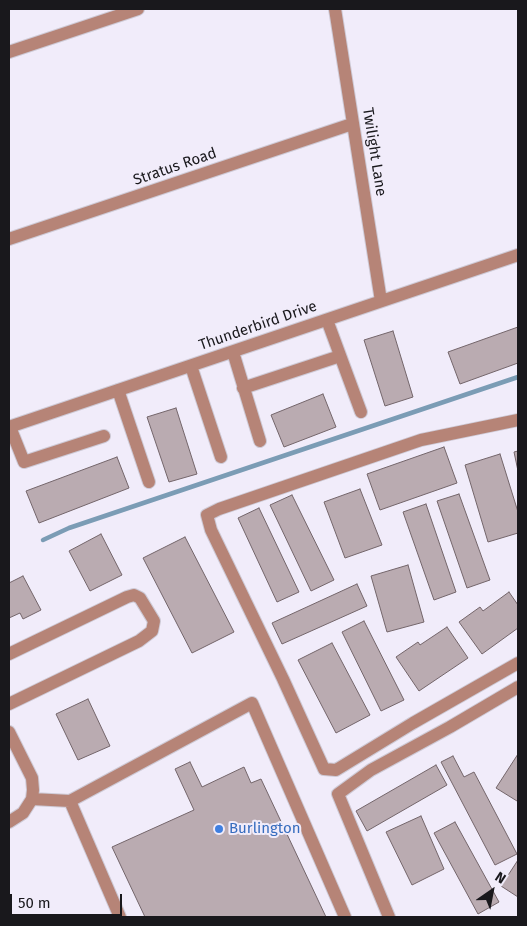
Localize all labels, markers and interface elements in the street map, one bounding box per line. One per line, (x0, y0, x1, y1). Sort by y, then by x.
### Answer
street label: Twilight Lane (358, 106, 390, 198)
street label: Stratus Road (131, 144, 219, 190)
street label: Thunderbird Drive (197, 297, 319, 355)
place label: Burlington (229, 820, 301, 838)
marker: Burlington (213, 823, 225, 835)
north arrow (467, 866, 517, 916)
text: N (492, 868, 509, 888)
scale bar (12, 884, 125, 916)
text: 50 m (18, 894, 51, 912)

